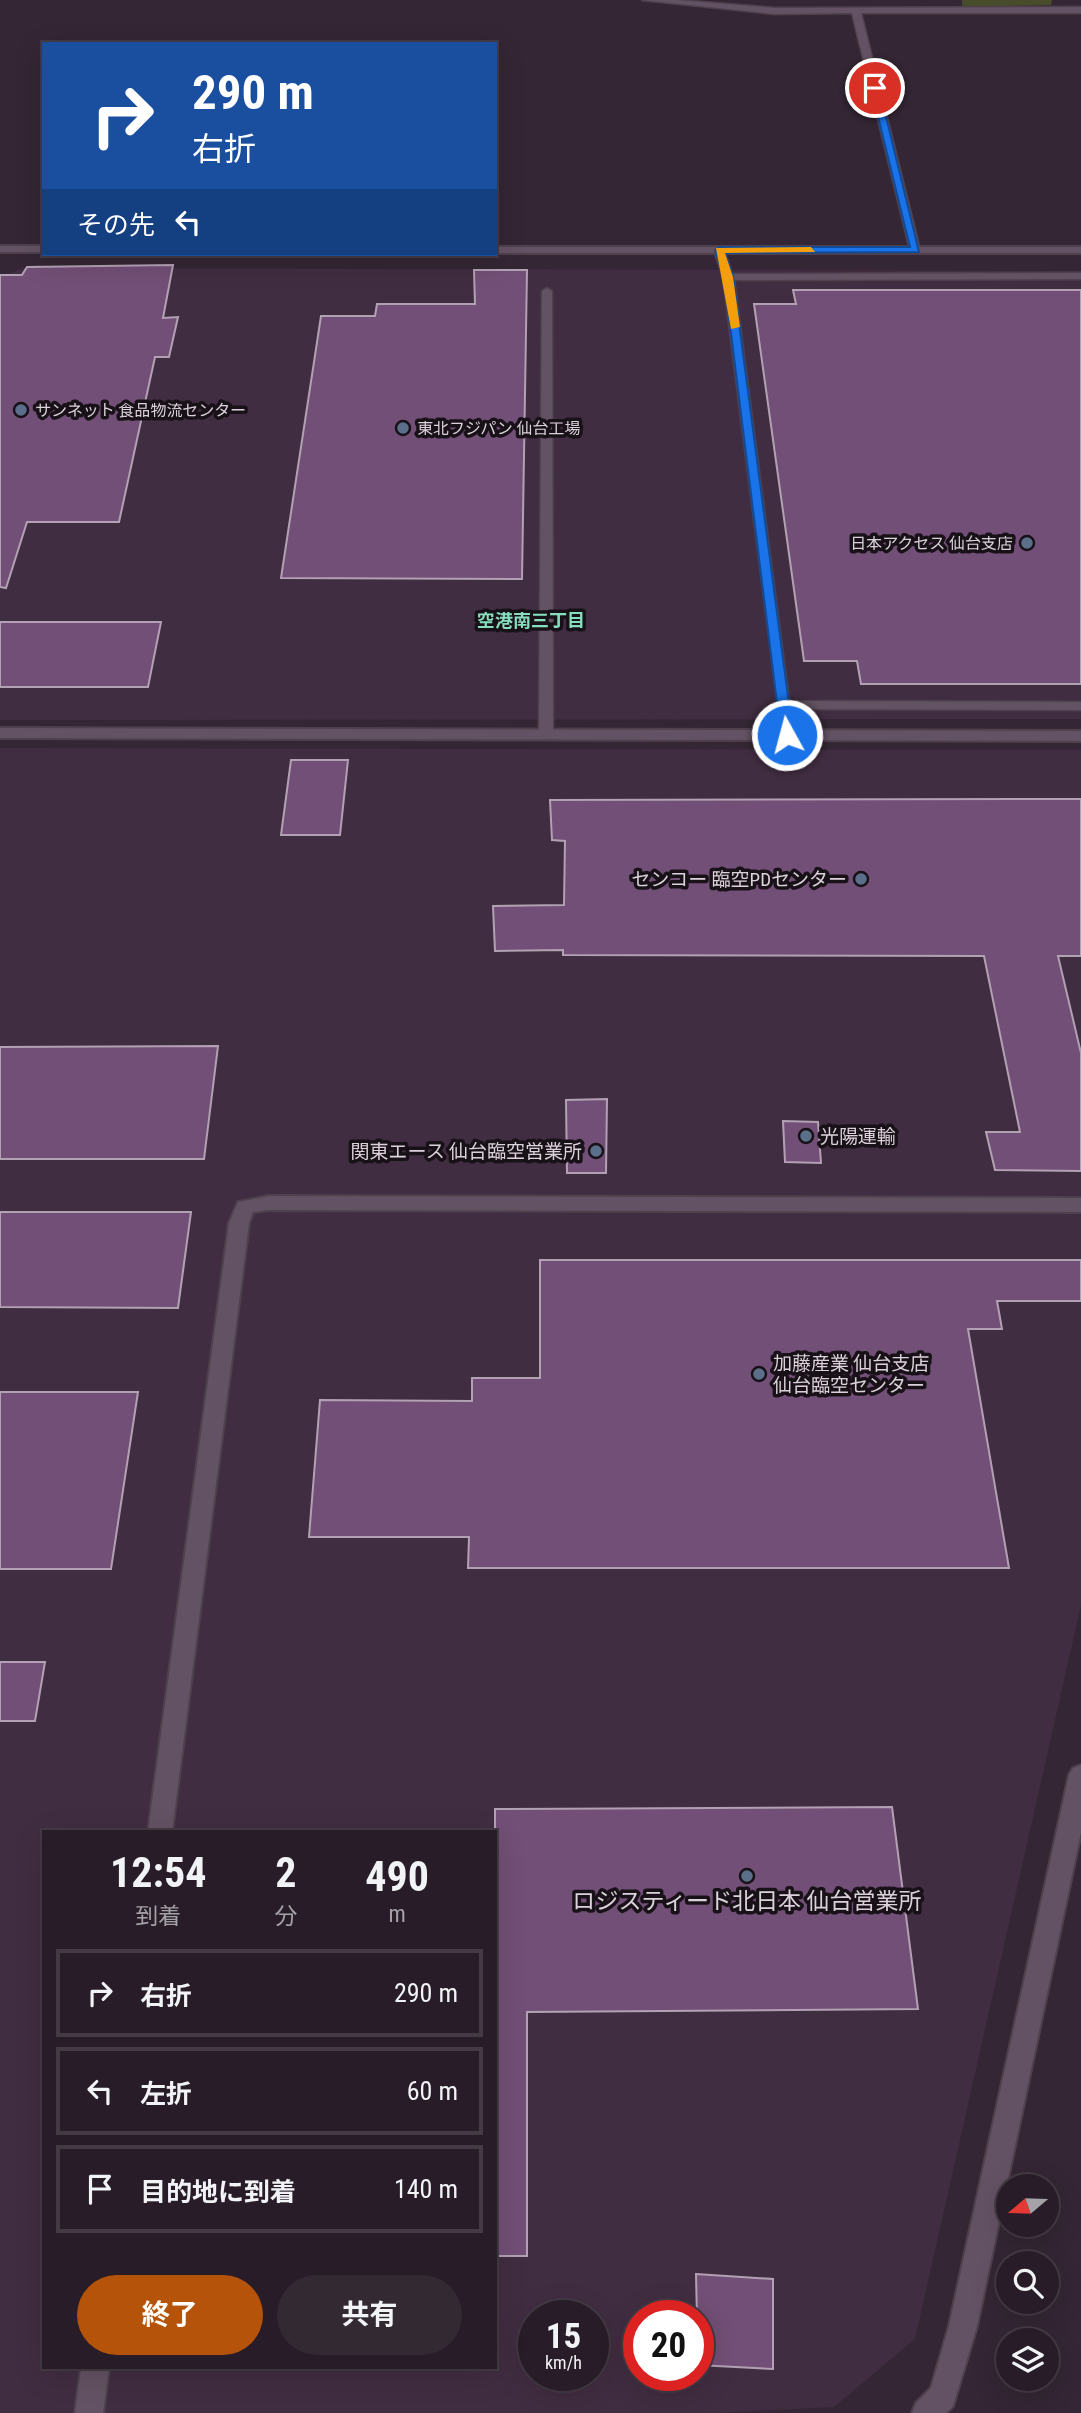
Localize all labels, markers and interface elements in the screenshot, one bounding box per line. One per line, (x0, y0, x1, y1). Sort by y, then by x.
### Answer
pin (845, 58, 905, 118)
text: 290 m (192, 64, 314, 121)
icon: arrive (856, 69, 894, 107)
icon: right (77, 70, 168, 161)
text: 右折 (192, 130, 256, 168)
icon: left (169, 203, 207, 241)
text: その先 (77, 210, 155, 240)
place label: サンネット 食品物流センター (35, 401, 246, 420)
marker: サンネット 食品物流センター (13, 402, 29, 418)
place label: 東北フジパン 仙台工場 (417, 419, 581, 438)
marker: 東北フジパン 仙台工場 (395, 420, 411, 436)
place label: 日本アクセス 仙台支店 (850, 534, 1013, 553)
marker: 日本アクセス 仙台支店 (1019, 535, 1035, 551)
district label: 空港南三丁目 (477, 610, 585, 631)
position arrow (750, 698, 824, 772)
place label: センコー 臨空PDセンター (631, 868, 847, 891)
marker: センコー 臨空PDセンター (853, 871, 869, 887)
place label: 光陽運輸 (820, 1125, 896, 1148)
marker: 光陽運輸 (798, 1128, 814, 1144)
place label: 関東エース 仙台臨空営業所 (351, 1140, 582, 1163)
marker: 関東エース 仙台臨空営業所 (588, 1143, 604, 1159)
place label: 加藤産業 仙台支店 仙台臨空センター (773, 1352, 929, 1397)
marker: 加藤産業 仙台支店 仙台臨空センター (751, 1366, 767, 1382)
text: 12:54 (110, 1848, 206, 1897)
text: 2 (275, 1848, 296, 1897)
text: 490 (365, 1852, 429, 1901)
marker: ロジスティード北日本 仙台営業所 (739, 1868, 755, 1884)
place label: ロジスティード北日本 仙台営業所 (573, 1888, 921, 1915)
text: m (388, 1901, 406, 1928)
text: 到着 (135, 1903, 181, 1930)
text: 分 (274, 1903, 297, 1930)
icon: right (81, 1974, 119, 2012)
text: 290 m (394, 1978, 458, 2008)
text: 右折 (140, 1981, 192, 2011)
icon: left (81, 2072, 119, 2110)
text: 60 m (407, 2076, 458, 2106)
text: 左折 (140, 2079, 192, 2109)
icon: arrive (81, 2170, 119, 2208)
text: 140 m (394, 2174, 458, 2204)
north arrow (996, 2174, 1059, 2236)
map controls (996, 2174, 1059, 2391)
text: 目的地に到着 (140, 2177, 296, 2207)
button: search (996, 2251, 1059, 2314)
button: 終了 (77, 2275, 263, 2355)
button: 共有 (277, 2275, 462, 2355)
speed limit sign: 20 (623, 2300, 714, 2391)
text: 15 (546, 2316, 581, 2357)
button: layers (996, 2328, 1059, 2391)
text: km/h (545, 2352, 582, 2373)

